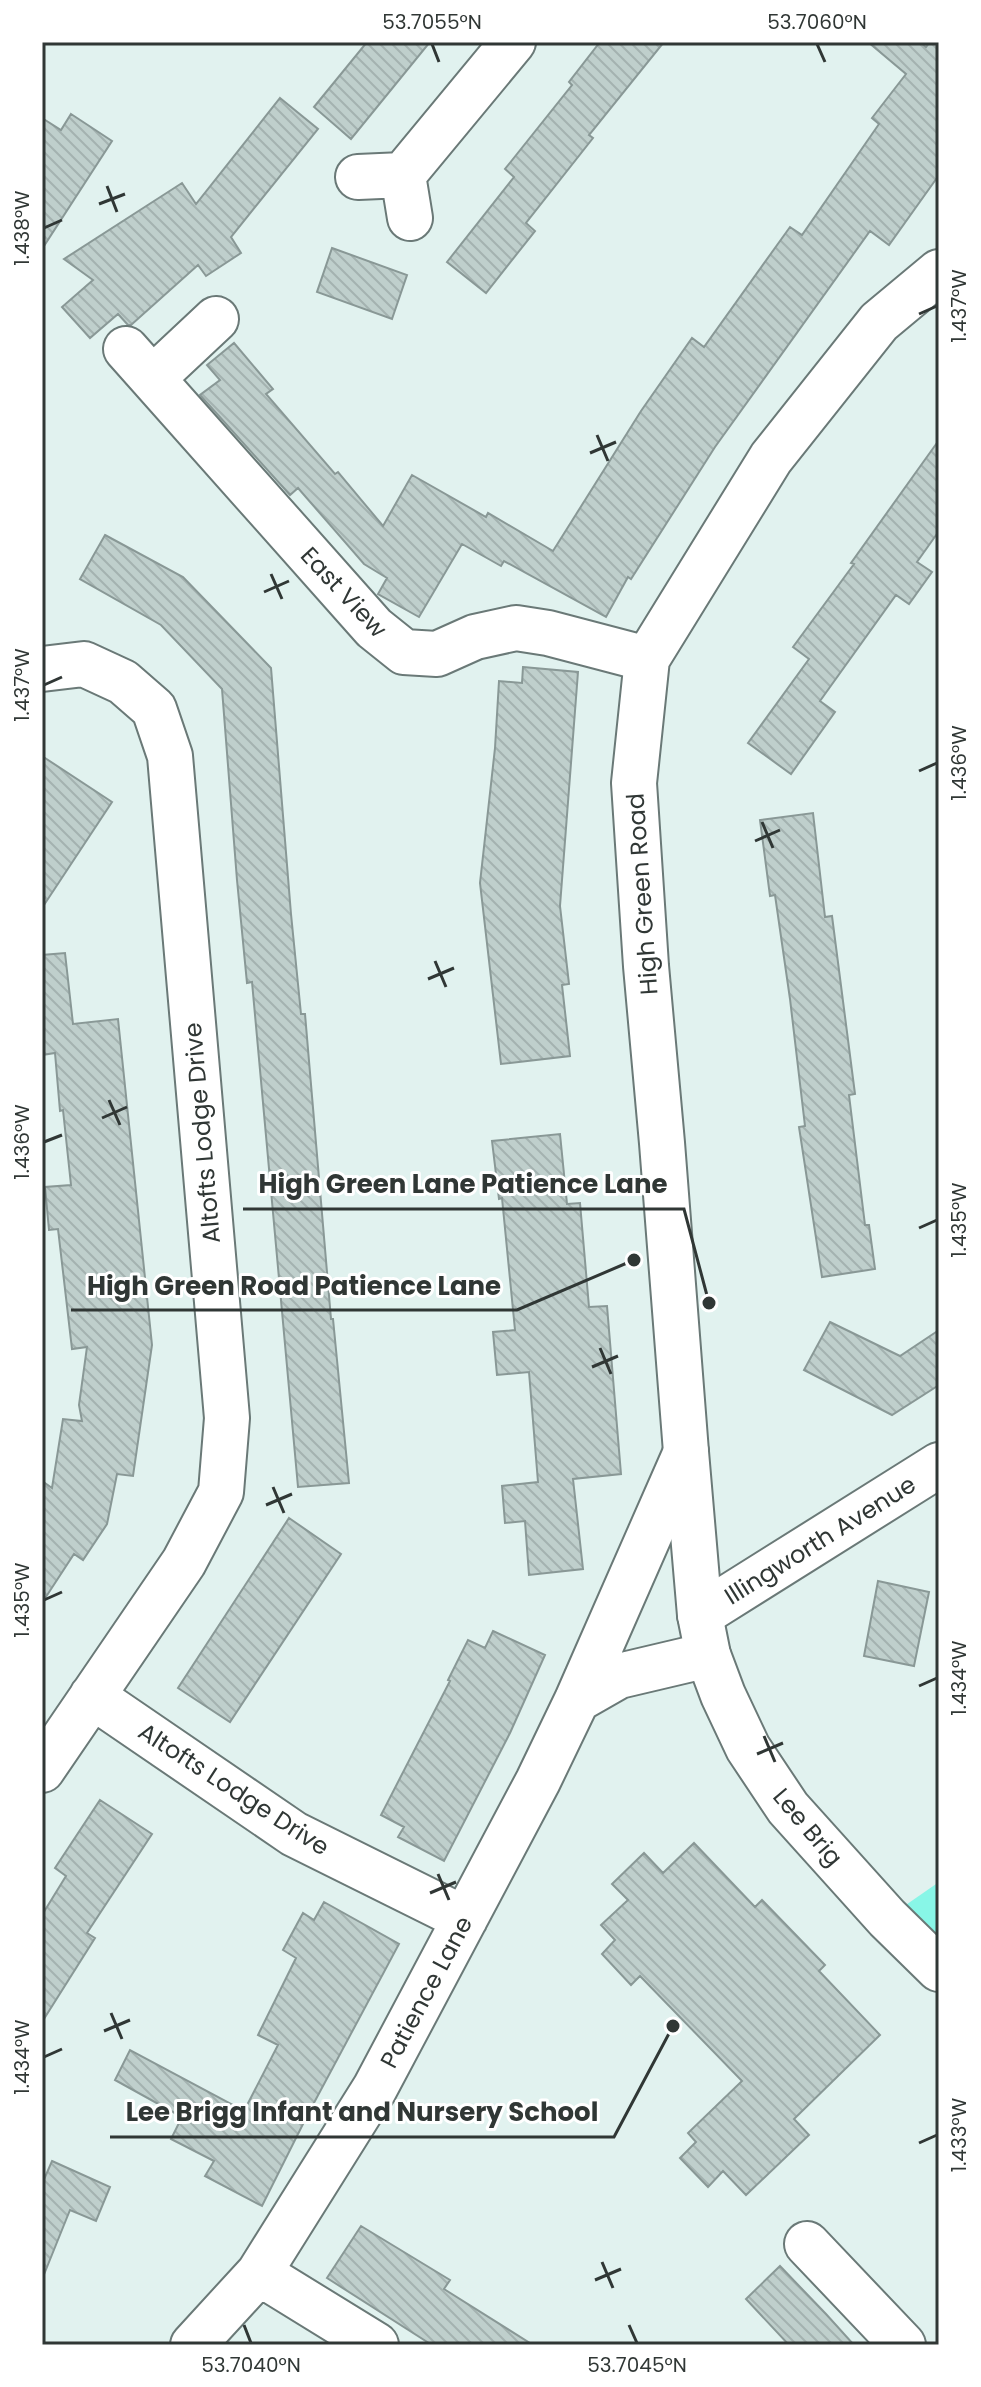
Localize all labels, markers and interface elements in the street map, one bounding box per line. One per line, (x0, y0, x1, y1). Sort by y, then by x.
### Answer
text: 53.7055°N (382, 8, 482, 36)
text: 53.7060°N (767, 8, 867, 36)
text: 1.438°W (8, 190, 36, 266)
text: 1.437°W (945, 269, 973, 343)
street label: East View (293, 539, 395, 645)
text: 1.437°W (8, 648, 36, 722)
text: 1.436°W (945, 725, 973, 801)
street label: High Green Road (618, 792, 666, 996)
street label: Altofts Lodge Drive (176, 1021, 228, 1245)
text: 1.436°W (8, 1104, 36, 1180)
callout: High Green Lane Patience Lane (243, 1159, 684, 1209)
text: High Green Lane Patience Lane (259, 1166, 667, 1202)
text: 1.435°W (945, 1182, 973, 1258)
callout: High Green Road Patience Lane (71, 1260, 517, 1310)
text: High Green Road Patience Lane (87, 1268, 501, 1304)
street label: Illingworth Avenue (718, 1468, 922, 1612)
text: 1.435°W (8, 1562, 36, 1638)
text: 1.434°W (945, 1640, 973, 1716)
street label: Altofts Lodge Drive (132, 1715, 336, 1863)
street label: Lee Brig (766, 1781, 850, 1873)
street label: Patience Lane (372, 1910, 480, 2074)
text: 1.434°W (8, 2019, 36, 2095)
callout: Lee Brigg Infant and Nursery School (110, 2087, 614, 2137)
text: Lee Brigg Infant and Nursery School (126, 2094, 598, 2130)
text: 1.433°W (945, 2097, 973, 2172)
text: 53.7040°N (201, 2351, 301, 2379)
text: 53.7045°N (587, 2351, 687, 2379)

